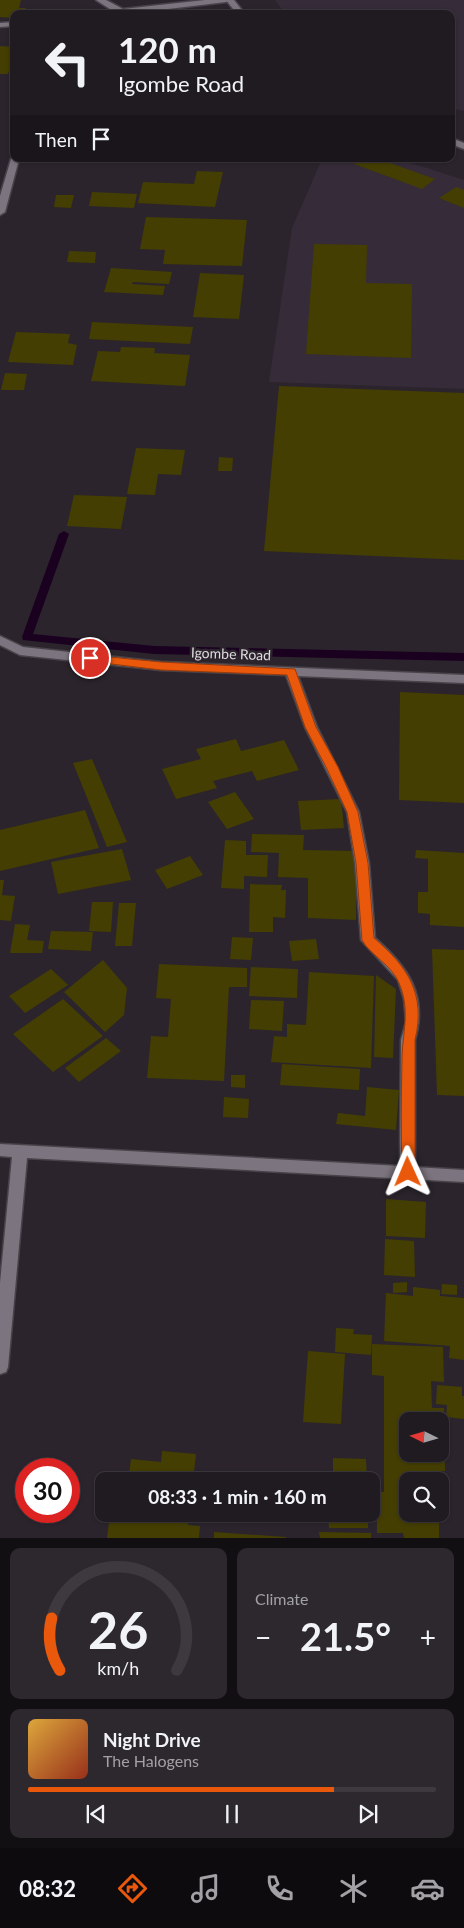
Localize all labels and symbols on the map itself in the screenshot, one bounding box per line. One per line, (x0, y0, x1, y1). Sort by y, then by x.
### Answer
pin (69, 637, 111, 679)
street label: Igombe Road (191, 644, 271, 663)
position arrow (381, 1145, 433, 1197)
north arrow (399, 1412, 449, 1462)
speed limit sign: 30 (15, 1458, 80, 1523)

